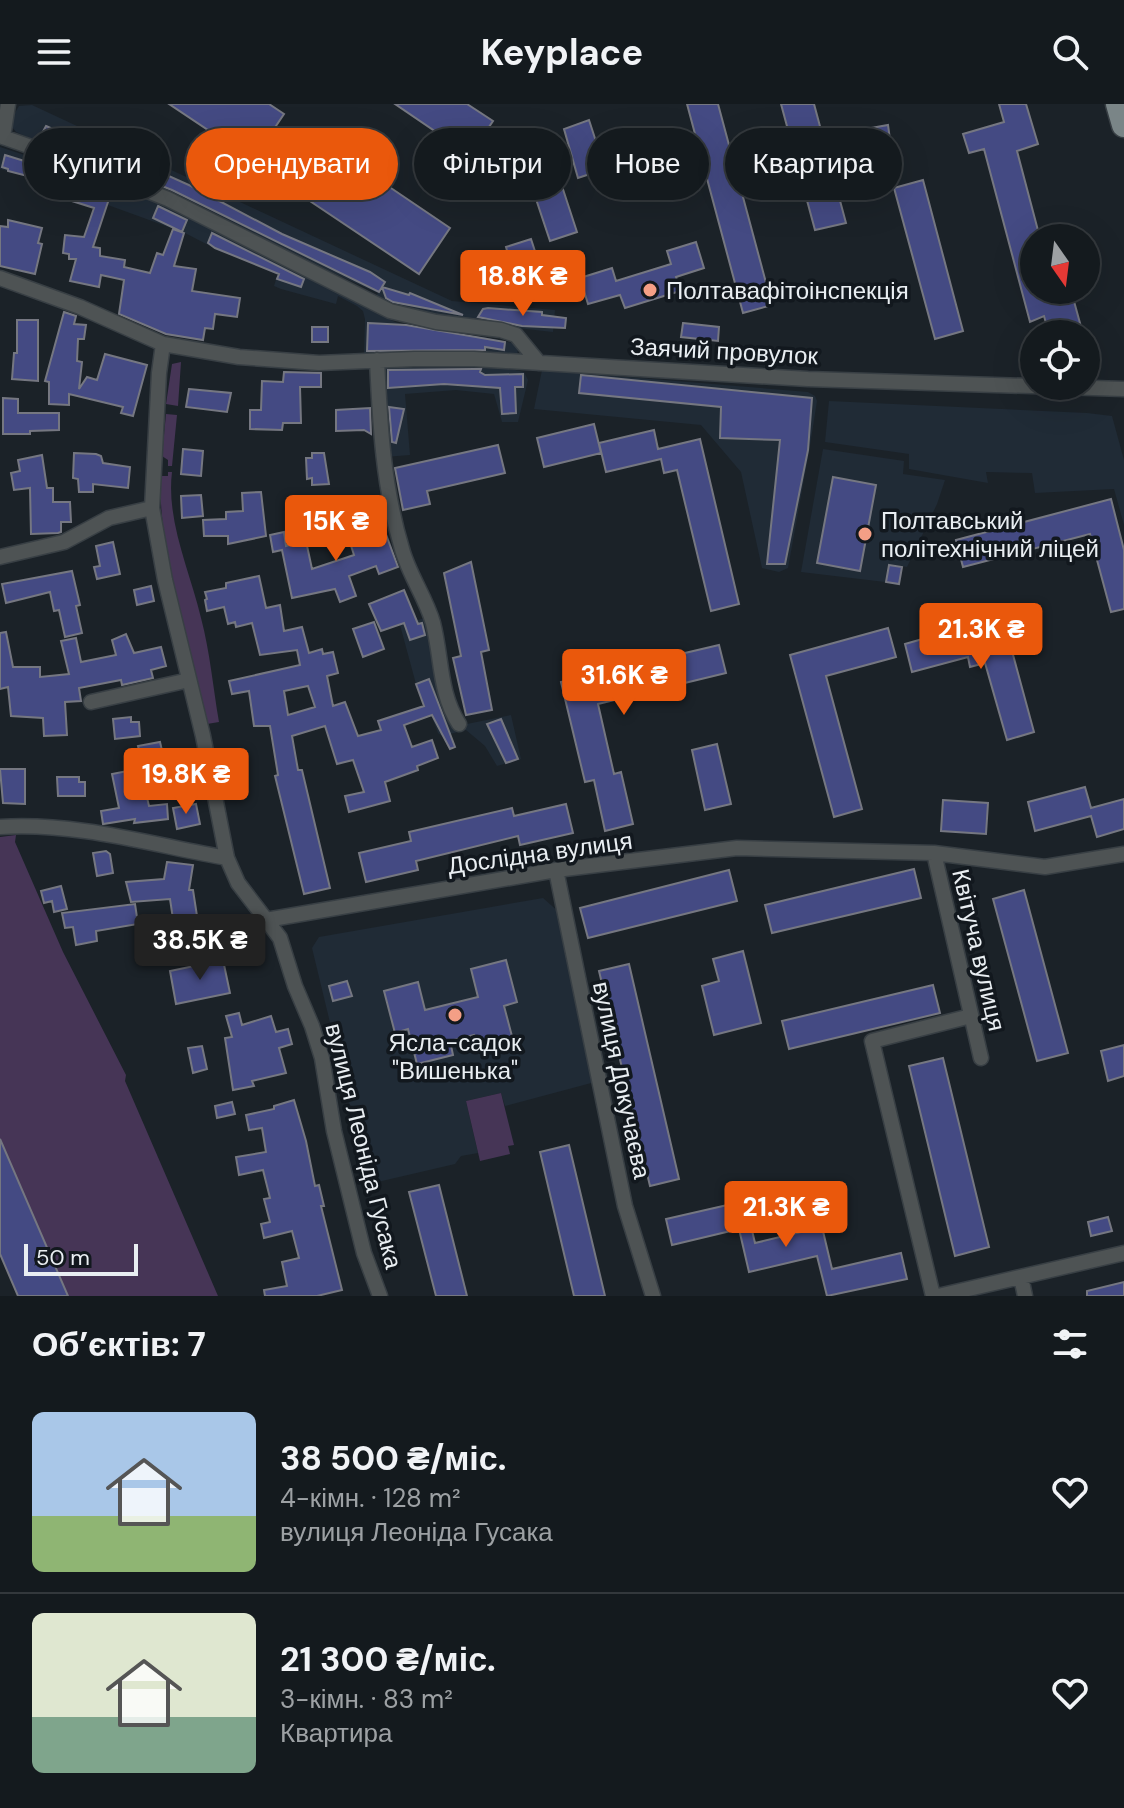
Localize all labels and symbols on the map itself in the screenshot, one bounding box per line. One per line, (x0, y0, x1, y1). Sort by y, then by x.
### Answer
north arrow (1020, 224, 1100, 304)
pin: 18.8K ₴ (449, 250, 597, 318)
place label: Полтавафітоінспекція (666, 275, 909, 306)
marker: Полтавафітоінспекція (641, 281, 659, 299)
street label: Заячий провулок (629, 331, 819, 371)
pin: 15K ₴ (280, 495, 392, 563)
place label: Полтавський політехнічний ліцей (881, 505, 1099, 564)
marker: Полтавський політехнічний ліцей (856, 525, 874, 543)
pin: 21.3K ₴ (907, 603, 1055, 671)
pin: 31.6K ₴ (550, 649, 698, 717)
pin: 19.8K ₴ (112, 748, 260, 816)
street label: Дослідна вулиця (446, 825, 634, 881)
street label: Квітуча вулиця (945, 866, 1013, 1034)
pin: 38.5K ₴ (126, 914, 274, 982)
street label: вулиця Докучаєва (586, 979, 658, 1182)
marker: Ясла-садок "Вишенька" (446, 1006, 464, 1024)
street label: вулиця Леоніда Гусака (318, 1020, 410, 1273)
place label: Ясла-садок "Вишенька" (389, 1027, 522, 1086)
pin: 21.3K ₴ (712, 1181, 860, 1249)
scale bar (24, 1240, 138, 1276)

